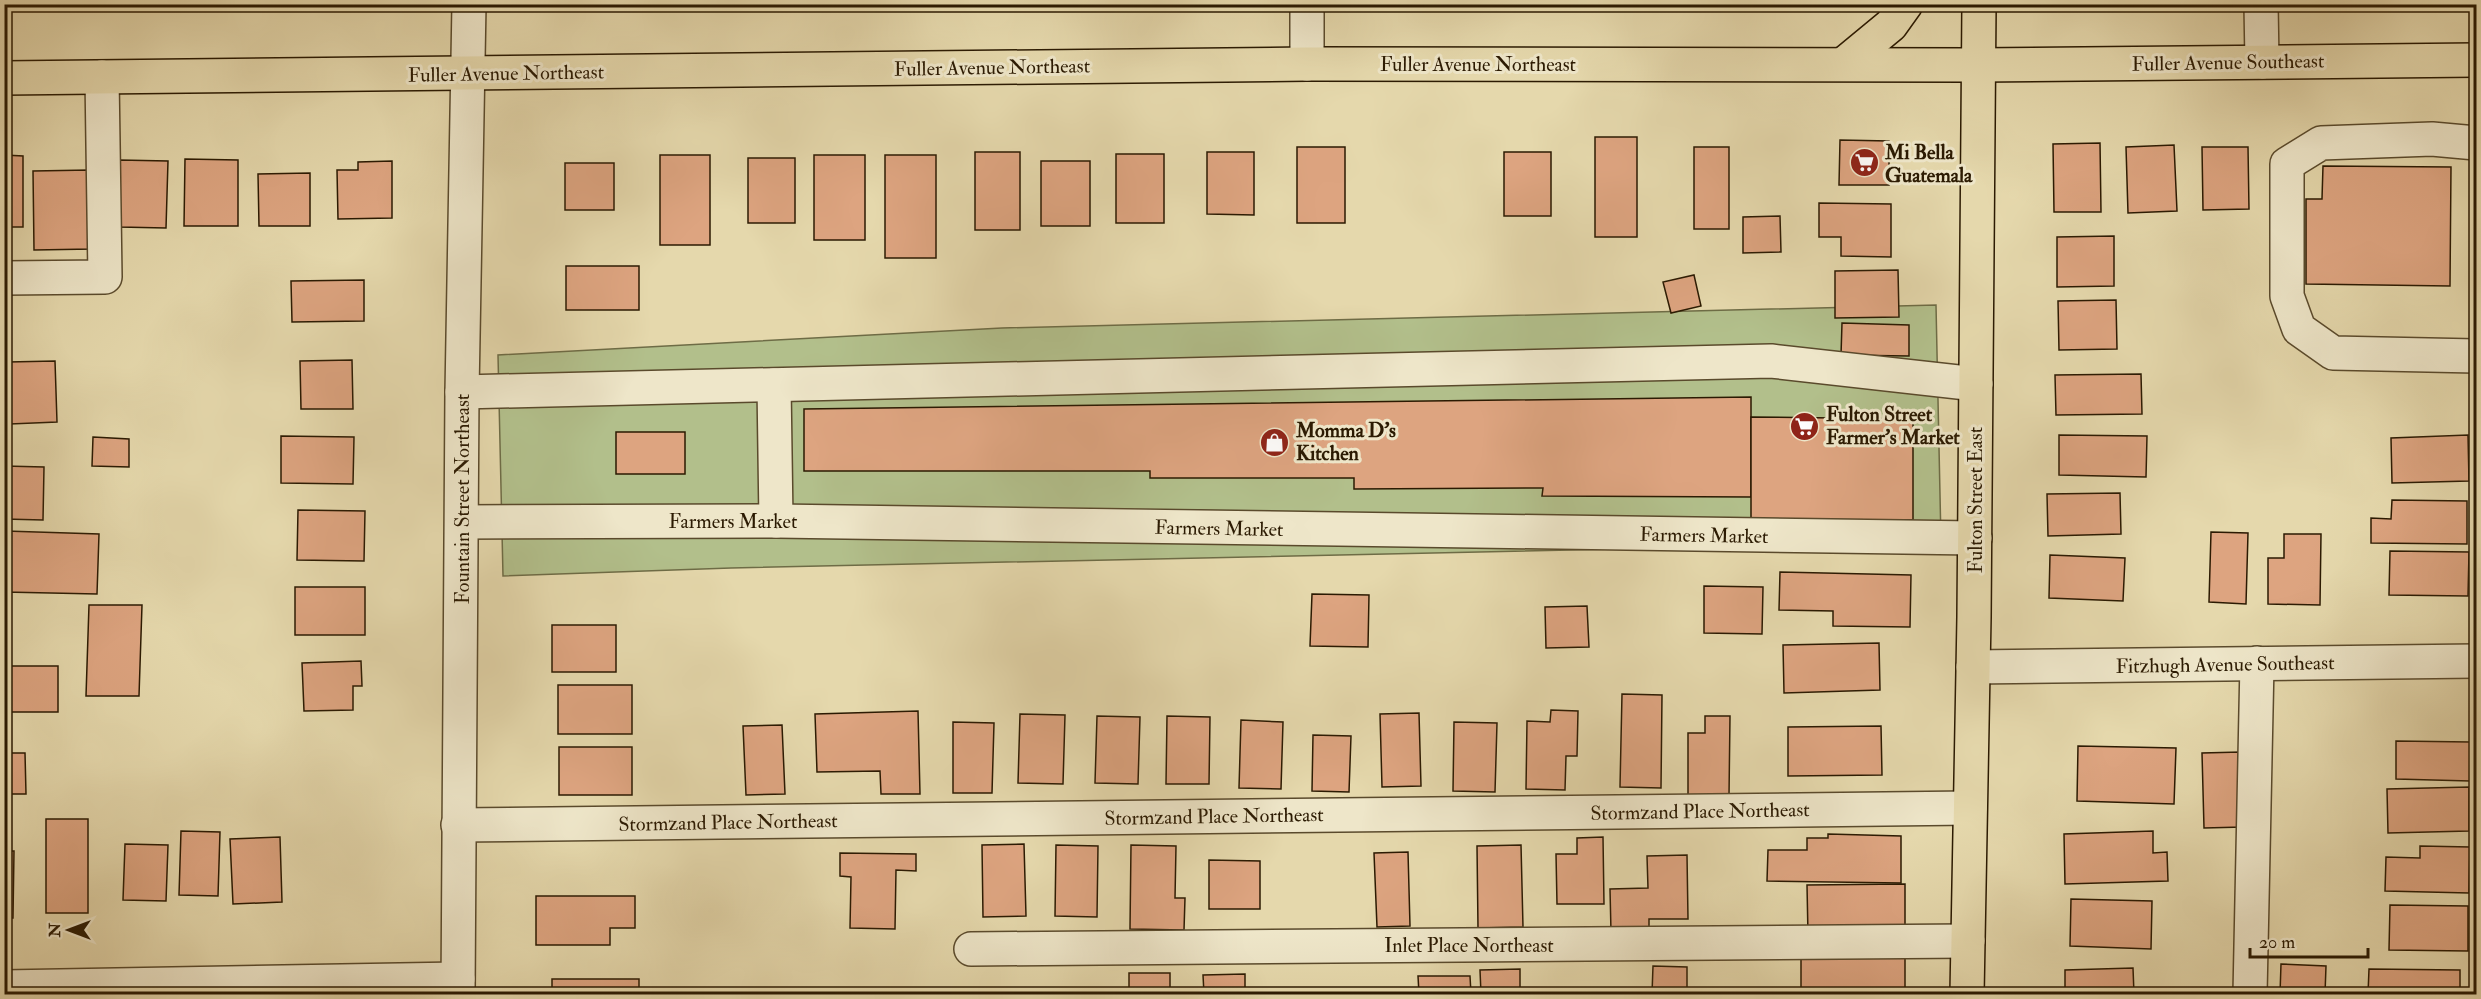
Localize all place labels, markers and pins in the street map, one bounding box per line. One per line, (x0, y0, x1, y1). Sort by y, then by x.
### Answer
place label: Mi Bella Guatemala (1884, 140, 1973, 188)
supermarket icon: Mi Bella Guatemala (1848, 147, 1880, 179)
place label: Fulton Street Farmer’s Market (1826, 402, 1960, 450)
supermarket icon: Fulton Street Farmer’s Market (1789, 410, 1821, 442)
place label: Momma D's Kitchen (1295, 418, 1396, 466)
shop icon: Momma D's Kitchen (1259, 426, 1291, 458)

